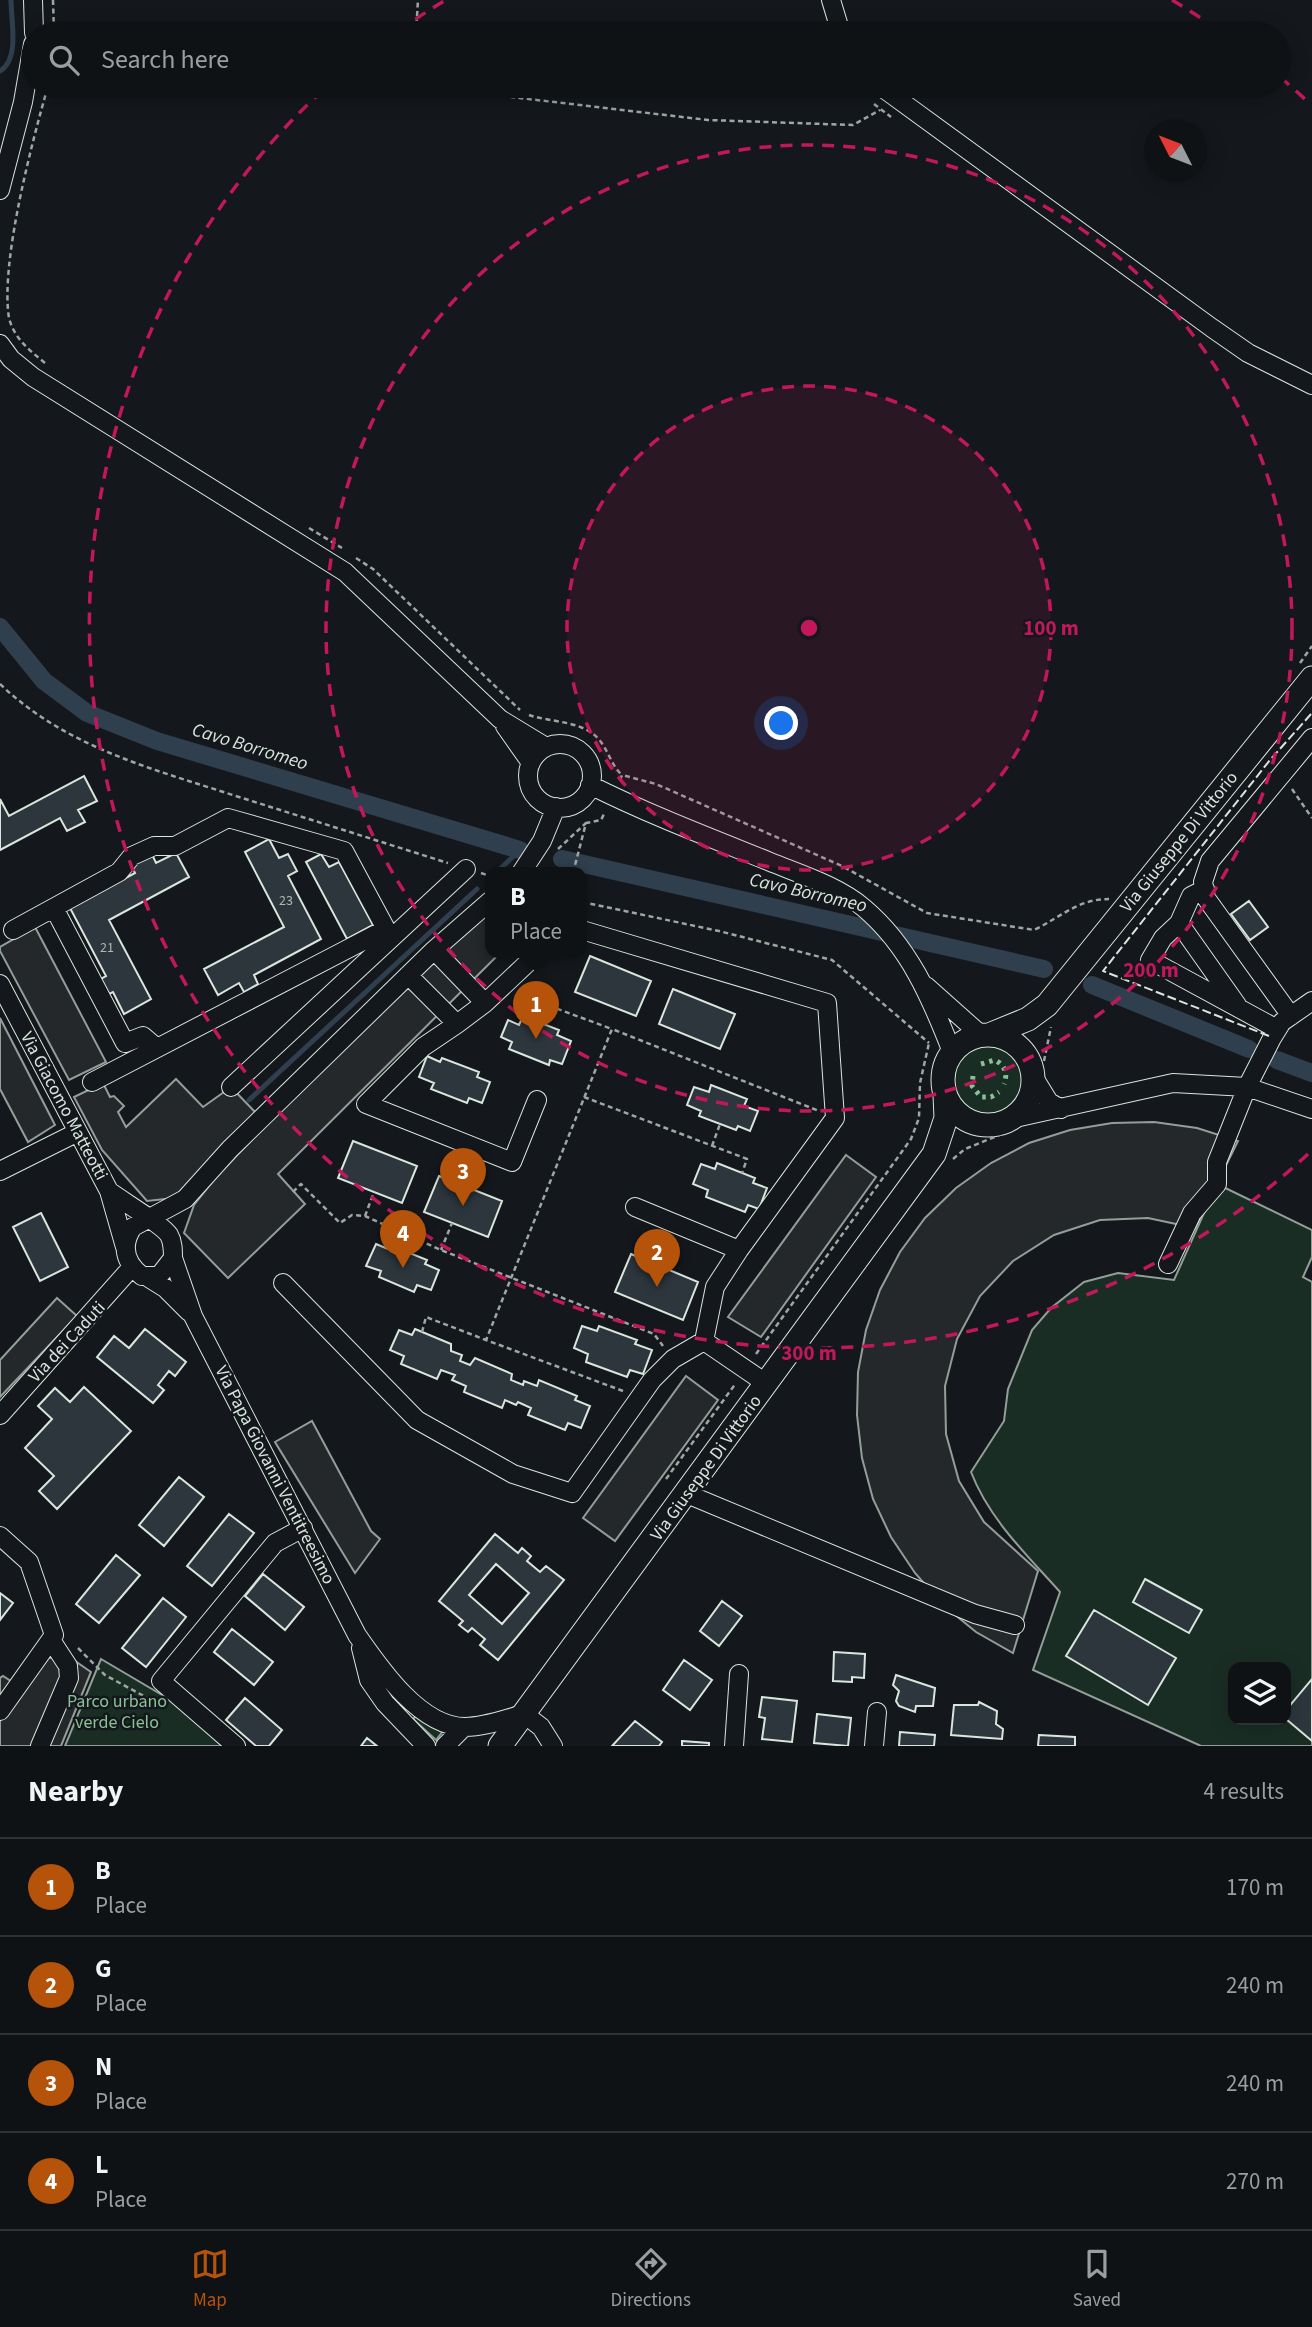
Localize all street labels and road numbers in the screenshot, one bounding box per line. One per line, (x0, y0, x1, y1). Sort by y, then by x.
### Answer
street label: Via Giuseppe Di Vittorio (1114, 766, 1244, 918)
street label: Via Giacomo Matteotti (14, 1027, 114, 1185)
street label: Via dei Caduti (23, 1296, 111, 1388)
street label: Via Papa Giovanni Ventitreesimo (209, 1361, 341, 1589)
street label: Via Giuseppe Di Vittorio (644, 1390, 768, 1546)

